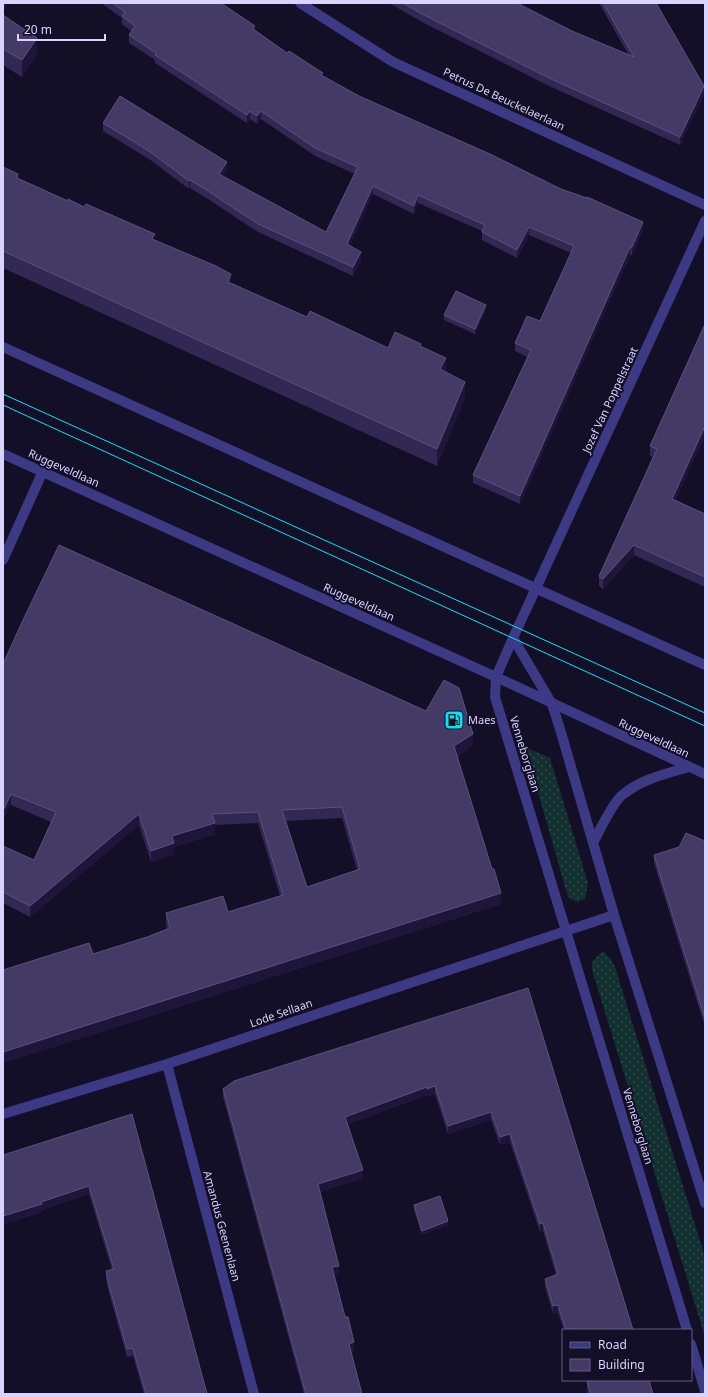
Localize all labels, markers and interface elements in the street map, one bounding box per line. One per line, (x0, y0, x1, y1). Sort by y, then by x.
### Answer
scale bar (18, 16, 105, 42)
text: 20 m (24, 21, 52, 38)
street label: Petrus De Beuckelaerlaan (441, 64, 567, 133)
street label: Jozef Van Poppelstraat (578, 344, 641, 456)
street label: Ruggeveldlaan (26, 445, 102, 490)
street label: Ruggeveldlaan (321, 579, 397, 624)
fuel station icon: Maes (443, 709, 465, 731)
place label: Maes (468, 712, 496, 727)
street label: Venneborglaan (507, 714, 544, 794)
street label: Ruggeveldlaan (616, 715, 692, 761)
street label: Lode Sellaan (248, 995, 314, 1030)
street label: Venneborglaan (620, 1086, 657, 1166)
street label: Amandus Geenenlaan (200, 1169, 245, 1283)
legend (562, 1329, 692, 1381)
text: Road (598, 1336, 627, 1353)
text: Building (598, 1356, 645, 1373)

